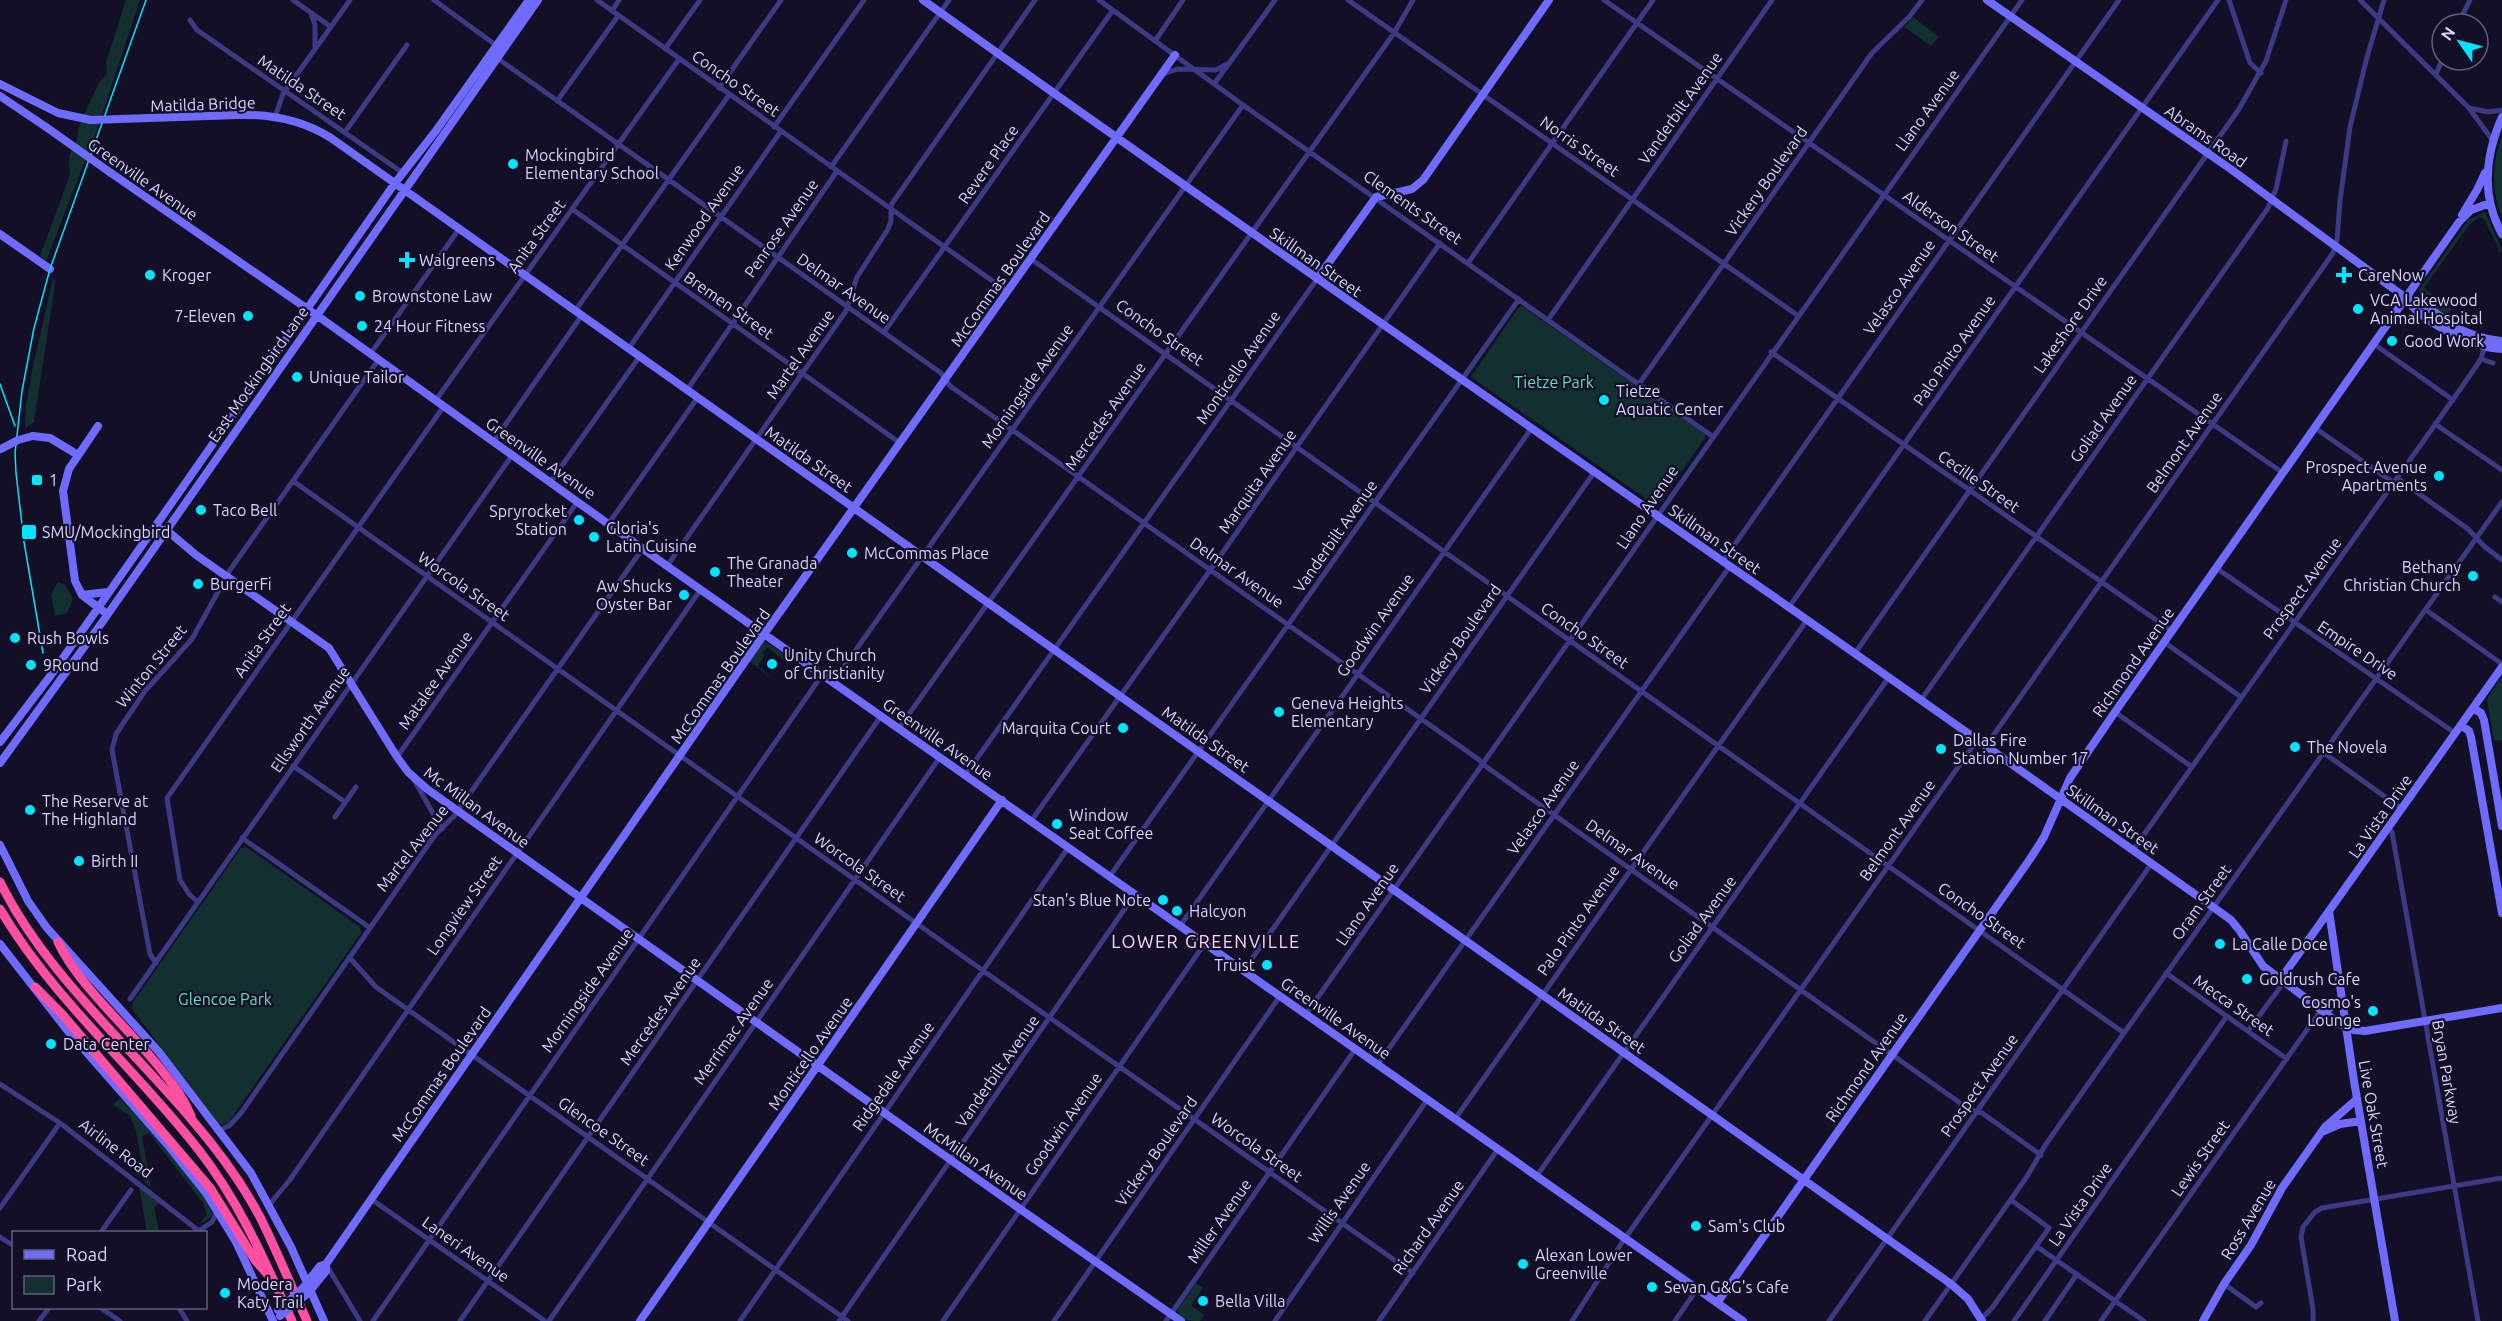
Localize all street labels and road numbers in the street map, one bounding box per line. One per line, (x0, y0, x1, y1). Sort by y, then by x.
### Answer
street label: Concho Street (689, 46, 784, 120)
street label: Vanderbilt Avenue (1635, 48, 1725, 168)
street label: Matilda Street (255, 51, 350, 123)
street label: Llano Avenue (1891, 66, 1963, 154)
street label: Matilda Bridge (150, 93, 256, 115)
street label: Abrams Road (2162, 101, 2250, 171)
street label: Norris Street (1537, 112, 1623, 180)
street label: Revere Place (954, 121, 1022, 207)
street label: Vickery Boulevard (1721, 123, 1811, 239)
street label: Greenville Avenue (85, 134, 201, 224)
street label: Kenwood Avenue (661, 160, 747, 274)
street label: Clements Street (1360, 166, 1466, 248)
street label: Penrose Avenue (740, 175, 822, 281)
street label: Alderson Street (1900, 186, 2003, 266)
street label: Anita Street (503, 195, 569, 276)
street label: McCommas Boulevard (947, 208, 1053, 350)
street label: Skillman Street (1267, 224, 1366, 301)
street label: Velasco Avenue (1859, 236, 1939, 338)
street label: Delmar Avenue (794, 249, 894, 327)
street label: Bremen Street (681, 267, 778, 343)
street label: Lakeshore Drive (2030, 272, 2110, 376)
street label: Palo Pinto Avenue (1909, 291, 1999, 409)
street label: Concho Street (1113, 295, 1208, 369)
street label: East Mockingbird Lane (204, 303, 312, 445)
street label: Martel Avenue (763, 306, 837, 402)
street label: Monticello Avenue (1192, 307, 1284, 427)
street label: Morningside Avenue (977, 321, 1077, 451)
street label: Mercedes Avenue (1061, 359, 1149, 473)
street label: Goliad Avenue (2066, 371, 2140, 465)
street label: Belmont Avenue (2142, 388, 2226, 496)
street label: Greenville Avenue (483, 413, 599, 503)
street label: Matilda Street (762, 422, 857, 496)
street label: Marquita Avenue (1214, 426, 1300, 536)
street label: Cecille Street (1935, 446, 2024, 516)
street label: Llano Avenue (1613, 462, 1681, 552)
street label: Vanderbilt Avenue (1290, 476, 1380, 596)
street label: Skillman Street (1666, 501, 1765, 578)
street label: Delmar Avenue (1187, 533, 1287, 611)
street label: Prospect Avenue (2259, 534, 2345, 642)
street label: Worcola Street (415, 548, 514, 625)
street label: Goodwin Avenue (1333, 570, 1417, 680)
street label: Vickery Boulevard (1415, 581, 1505, 697)
street label: Concho Street (1538, 598, 1633, 672)
street label: Anita Street (230, 599, 295, 680)
street label: Richmond Avenue (2088, 604, 2178, 720)
street label: McCommas Boulevard (667, 605, 773, 747)
street label: Empire Drive (2315, 617, 2401, 683)
street label: Winton Street (112, 620, 190, 711)
street label: Matalee Avenue (394, 627, 476, 733)
street label: Ellsworth Avenue (267, 663, 353, 775)
street label: Greenville Avenue (880, 694, 996, 784)
street label: Matilda Street (1159, 702, 1254, 776)
street label: Velasco Avenue (1503, 756, 1583, 858)
street label: Mc Millan Avenue (421, 763, 533, 851)
street label: La Vista Drive (2345, 771, 2415, 861)
street label: Belmont Avenue (1855, 776, 1939, 884)
street label: Skillman Street (2064, 781, 2163, 858)
street label: Martel Avenue (373, 801, 451, 895)
street label: Delmar Avenue (1583, 815, 1683, 893)
street label: Worcola Street (811, 829, 910, 906)
street label: Longview Street (423, 851, 505, 958)
street label: Llano Avenue (1332, 859, 1402, 949)
street label: Oram Street (2168, 860, 2235, 943)
street label: Palo Pinto Avenue (1533, 861, 1623, 979)
street label: Goliad Avenue (1664, 872, 1740, 966)
street label: Concho Street (1935, 878, 2030, 952)
street label: Morningside Avenue (537, 925, 637, 1055)
street label: Mercedes Avenue (616, 954, 704, 1068)
street label: Mecca Street (2190, 971, 2278, 1040)
street label: Greenville Avenue (1278, 973, 1394, 1063)
street label: Merrimac Avenue (690, 974, 776, 1088)
street label: Matilda Street (1555, 983, 1650, 1057)
street label: Monticello Avenue (764, 993, 856, 1113)
street label: McCommas Boulevard (388, 1003, 494, 1145)
street label: Richmond Avenue (1821, 1009, 1911, 1125)
street label: Vanderbilt Avenue (952, 1011, 1042, 1131)
street label: Ridgedale Avenue (849, 1018, 937, 1134)
street label: Bryan Parkway (2429, 1019, 2465, 1126)
street label: Prospect Avenue (1937, 1030, 2021, 1140)
street label: Live Oak Street (2356, 1059, 2392, 1170)
street label: Goodwin Avenue (1021, 1069, 1105, 1179)
street label: Glencoe Street (555, 1093, 653, 1169)
street label: Vickery Boulevard (1111, 1093, 1201, 1209)
street label: Worcola Street (1208, 1109, 1307, 1186)
street label: Airline Road (76, 1115, 156, 1181)
street label: Lewis Street (2167, 1116, 2233, 1199)
street label: McMillan Avenue (921, 1119, 1031, 1203)
street label: Willis Avenue (1304, 1158, 1374, 1246)
street label: La Vista Drive (2045, 1159, 2115, 1249)
street label: Miller Avenue (1183, 1175, 1255, 1267)
street label: Ross Avenue (2217, 1175, 2279, 1263)
street label: Richard Avenue (1389, 1176, 1467, 1278)
street label: Laneri Avenue (419, 1212, 513, 1286)

